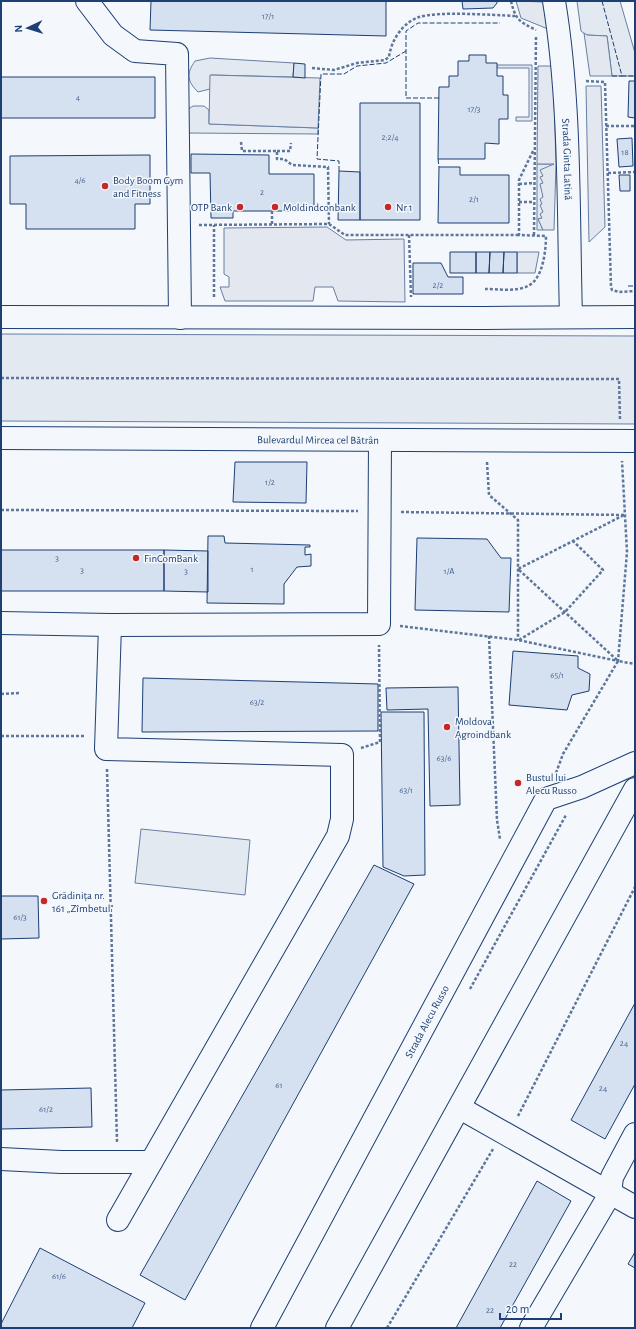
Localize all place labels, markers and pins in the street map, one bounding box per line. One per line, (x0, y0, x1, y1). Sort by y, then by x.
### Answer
place label: Body Boom Gym and Fitness (113, 175, 184, 199)
marker: Body Boom Gym and Fitness (100, 181, 110, 191)
place label: OTP Bank (191, 202, 232, 213)
marker: OTP Bank (235, 202, 245, 212)
marker: Moldindconbank (270, 202, 280, 212)
place label: Moldindconbank (283, 202, 356, 213)
marker: Nr 1 (383, 202, 393, 212)
place label: Nr 1 (396, 202, 413, 213)
marker: FinComBank (131, 553, 141, 563)
place label: FinComBank (144, 553, 198, 564)
place label: Moldova Agroindbank (455, 716, 511, 740)
marker: Moldova Agroindbank (442, 722, 452, 732)
place label: Bustul lui Alecu Russo (526, 772, 577, 796)
marker: Bustul lui Alecu Russo (513, 778, 523, 788)
place label: Grădinița nr. 161 „Zîmbetul” (52, 890, 114, 914)
marker: Grădinița nr. 161 „Zîmbetul” (39, 896, 49, 906)

